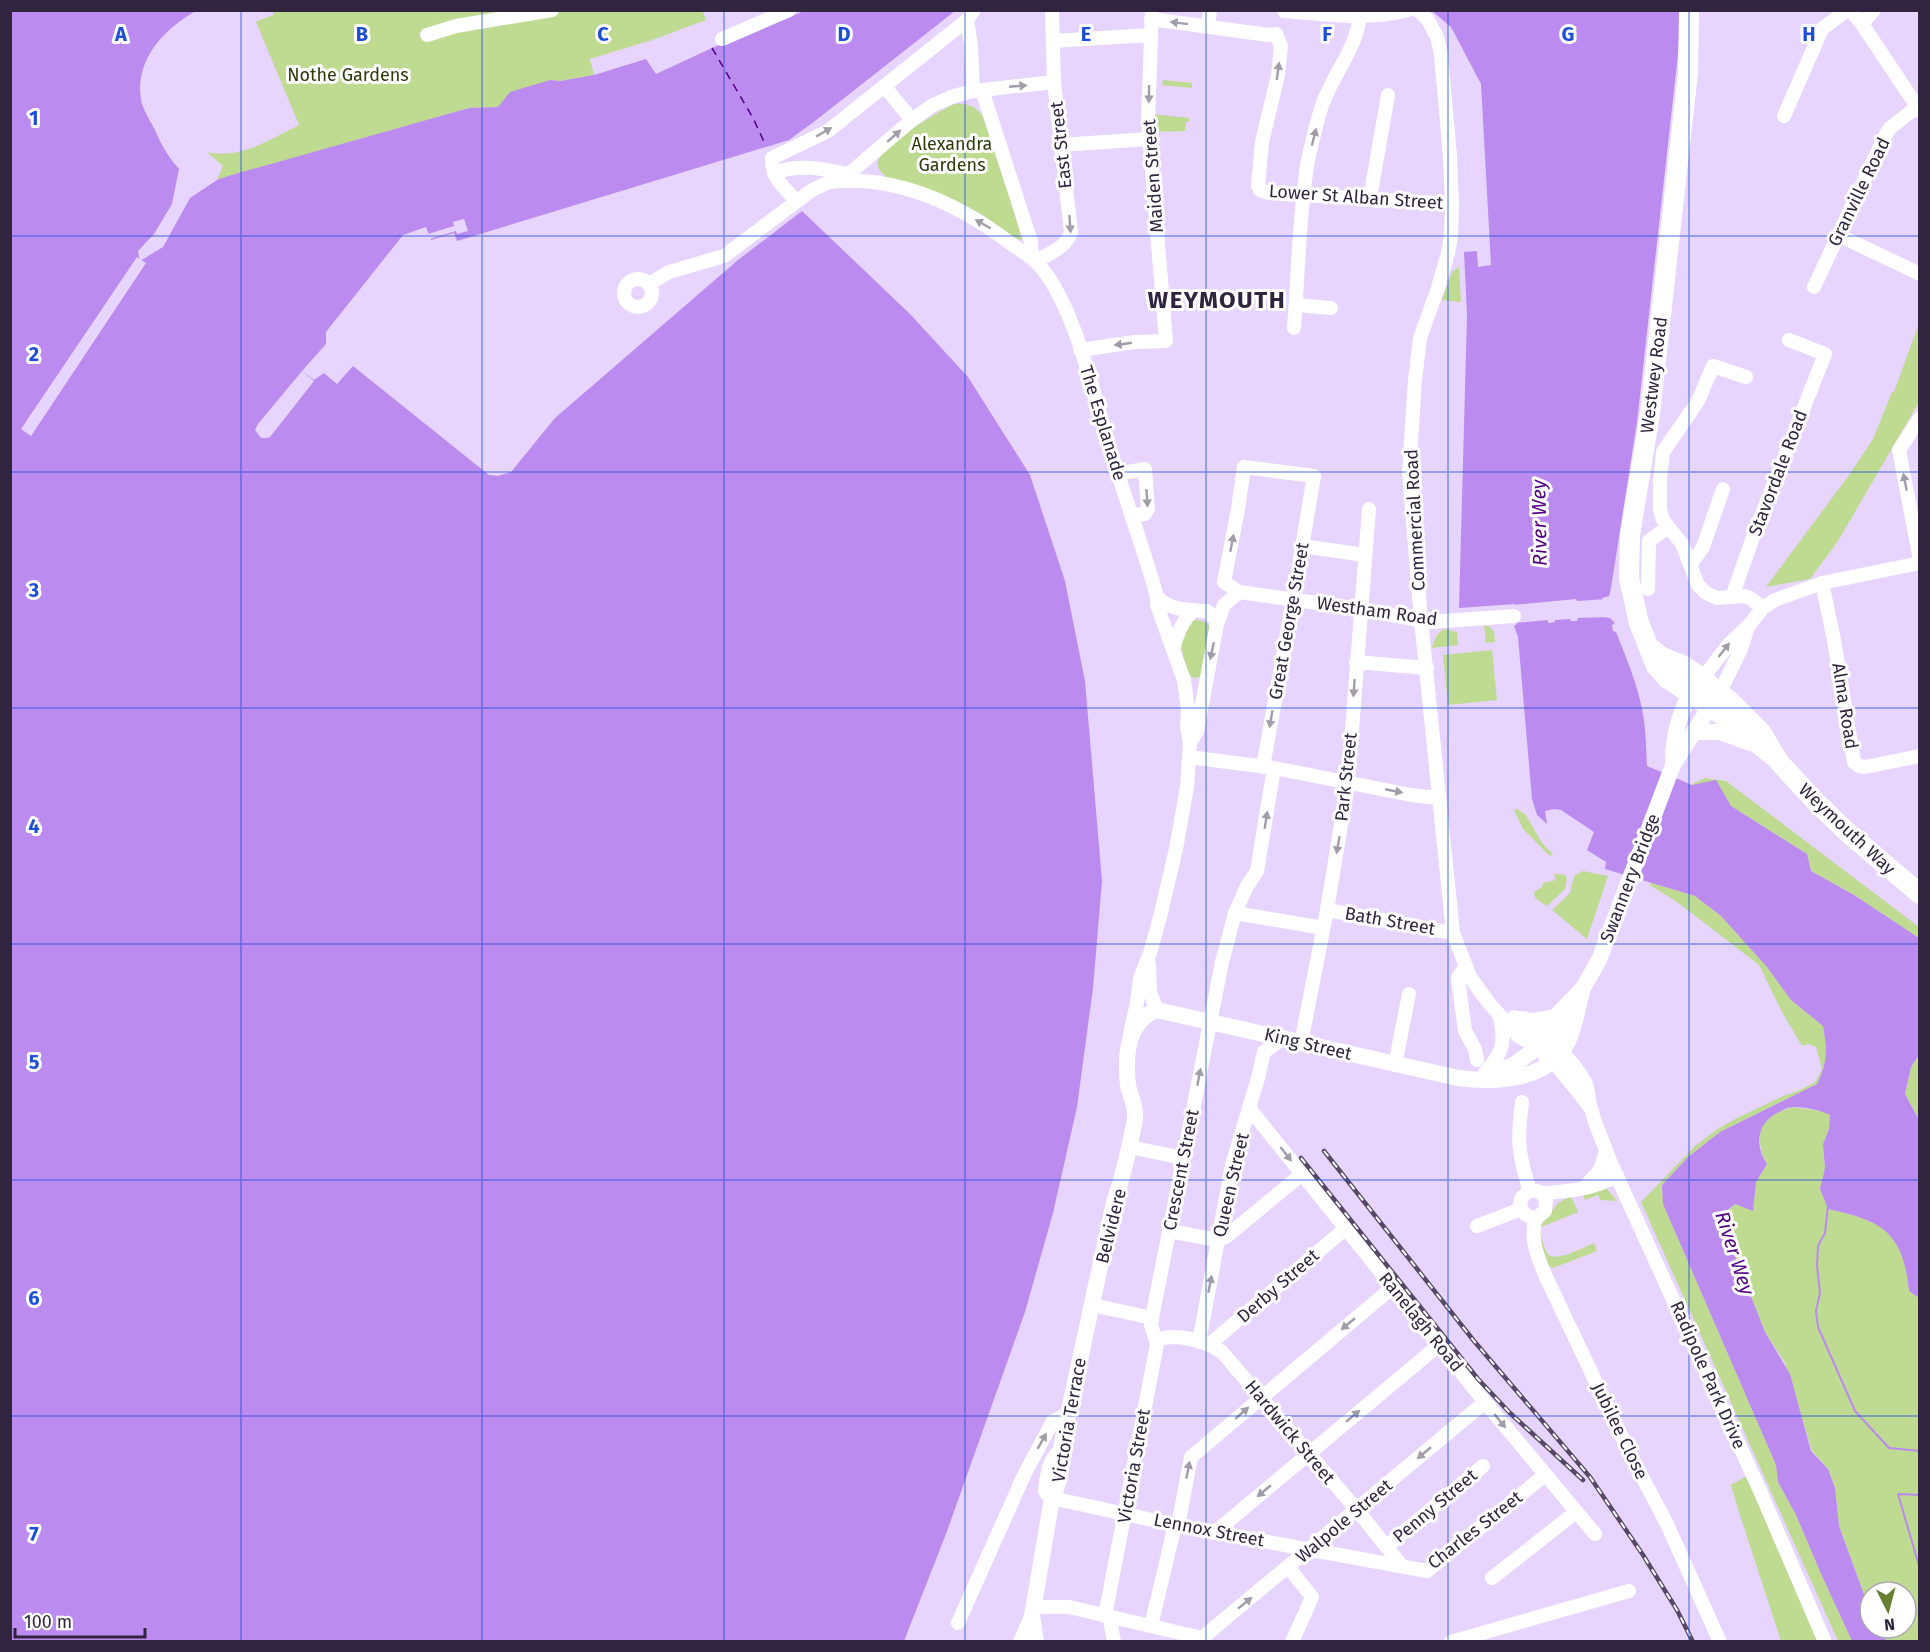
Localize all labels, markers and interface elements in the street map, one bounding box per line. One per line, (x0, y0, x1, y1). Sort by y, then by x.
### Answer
one-way arrow (1170, 18, 1189, 27)
text: A (114, 22, 128, 46)
text: B (356, 22, 368, 46)
text: C (597, 22, 609, 46)
text: D (837, 22, 851, 46)
text: E (1081, 22, 1091, 46)
text: F (1322, 22, 1332, 46)
text: G (1562, 22, 1574, 46)
text: H (1802, 22, 1816, 46)
one-way arrow (1274, 61, 1283, 80)
park label: Nothe Gardens (287, 64, 409, 86)
one-way arrow (1008, 81, 1027, 90)
one-way arrow (1144, 84, 1153, 103)
street label: East Street (1045, 100, 1077, 190)
text: 1 (29, 106, 39, 130)
street label: Maiden Street (1138, 118, 1168, 233)
one-way arrow (816, 127, 833, 137)
one-way arrow (1310, 127, 1319, 146)
one-way arrow (886, 130, 901, 143)
park label: Alexandra Gardens (912, 133, 992, 176)
street label: Granville Road (1823, 134, 1895, 250)
street label: Lower St Alban Street (1268, 180, 1444, 214)
one-way arrow (1065, 214, 1074, 233)
one-way arrow (974, 219, 991, 229)
district label: WEYMOUTH (1148, 286, 1286, 314)
street label: Westwey Road (1636, 316, 1672, 434)
one-way arrow (1114, 340, 1133, 349)
text: 2 (29, 342, 39, 366)
street label: The Esplanade (1075, 363, 1131, 483)
street label: Stavordale Road (1744, 407, 1812, 539)
street label: Commercial Road (1400, 448, 1430, 592)
one-way arrow (1900, 472, 1909, 491)
water label: River Wey (1526, 478, 1552, 566)
one-way arrow (1143, 489, 1152, 508)
one-way arrow (1228, 533, 1237, 552)
street label: Great George Street (1264, 540, 1314, 701)
text: 3 (28, 578, 39, 602)
street label: Westham Road (1315, 592, 1439, 630)
one-way arrow (1207, 641, 1216, 660)
one-way arrow (1718, 643, 1730, 658)
street label: Alma Road (1827, 661, 1863, 751)
one-way arrow (1350, 678, 1359, 697)
one-way arrow (1266, 710, 1275, 729)
street label: Park Street (1330, 731, 1362, 822)
street label: Weymouth Way (1794, 779, 1900, 880)
one-way arrow (1384, 787, 1403, 796)
one-way arrow (1262, 810, 1271, 829)
street label: Swannery Bridge (1595, 810, 1665, 946)
text: 4 (28, 814, 40, 838)
one-way arrow (1333, 836, 1342, 855)
street label: Bath Street (1343, 902, 1437, 940)
street label: King Street (1262, 1023, 1354, 1065)
text: 5 (29, 1050, 40, 1074)
one-way arrow (1195, 1068, 1204, 1087)
street label: Crescent Street (1158, 1107, 1204, 1233)
street label: Queen Street (1208, 1130, 1254, 1239)
one-way arrow (1279, 1146, 1292, 1162)
street label: Belvidere (1091, 1186, 1131, 1266)
water label: River Wey (1710, 1208, 1760, 1299)
street label: Derby Street (1233, 1244, 1324, 1328)
street label: Ranelagh Road (1374, 1268, 1468, 1376)
one-way arrow (1206, 1275, 1215, 1294)
text: 6 (28, 1286, 40, 1310)
street label: Radipole Park Drive (1665, 1298, 1751, 1452)
one-way arrow (1341, 1317, 1356, 1330)
street label: Victoria Terrace (1047, 1356, 1091, 1484)
street label: Hardwick Street (1240, 1376, 1340, 1489)
street label: Jubilee Close (1587, 1379, 1653, 1483)
street label: Victoria Street (1113, 1407, 1155, 1525)
one-way arrow (1234, 1407, 1249, 1420)
one-way arrow (1345, 1410, 1361, 1423)
one-way arrow (1493, 1413, 1506, 1428)
one-way arrow (1037, 1432, 1047, 1449)
one-way arrow (1416, 1447, 1432, 1460)
one-way arrow (1184, 1461, 1193, 1480)
street label: Penny Street (1388, 1464, 1482, 1548)
street label: Walpole Street (1291, 1474, 1397, 1568)
one-way arrow (1256, 1485, 1271, 1497)
street label: Charles Street (1423, 1486, 1527, 1574)
street label: Lennox Street (1152, 1509, 1267, 1552)
text: 7 (29, 1522, 39, 1546)
north arrow (1858, 1580, 1918, 1640)
one-way arrow (1237, 1596, 1253, 1609)
scale bar (15, 1601, 146, 1639)
text: 100 m (24, 1611, 72, 1633)
text: N (1883, 1614, 1896, 1634)

